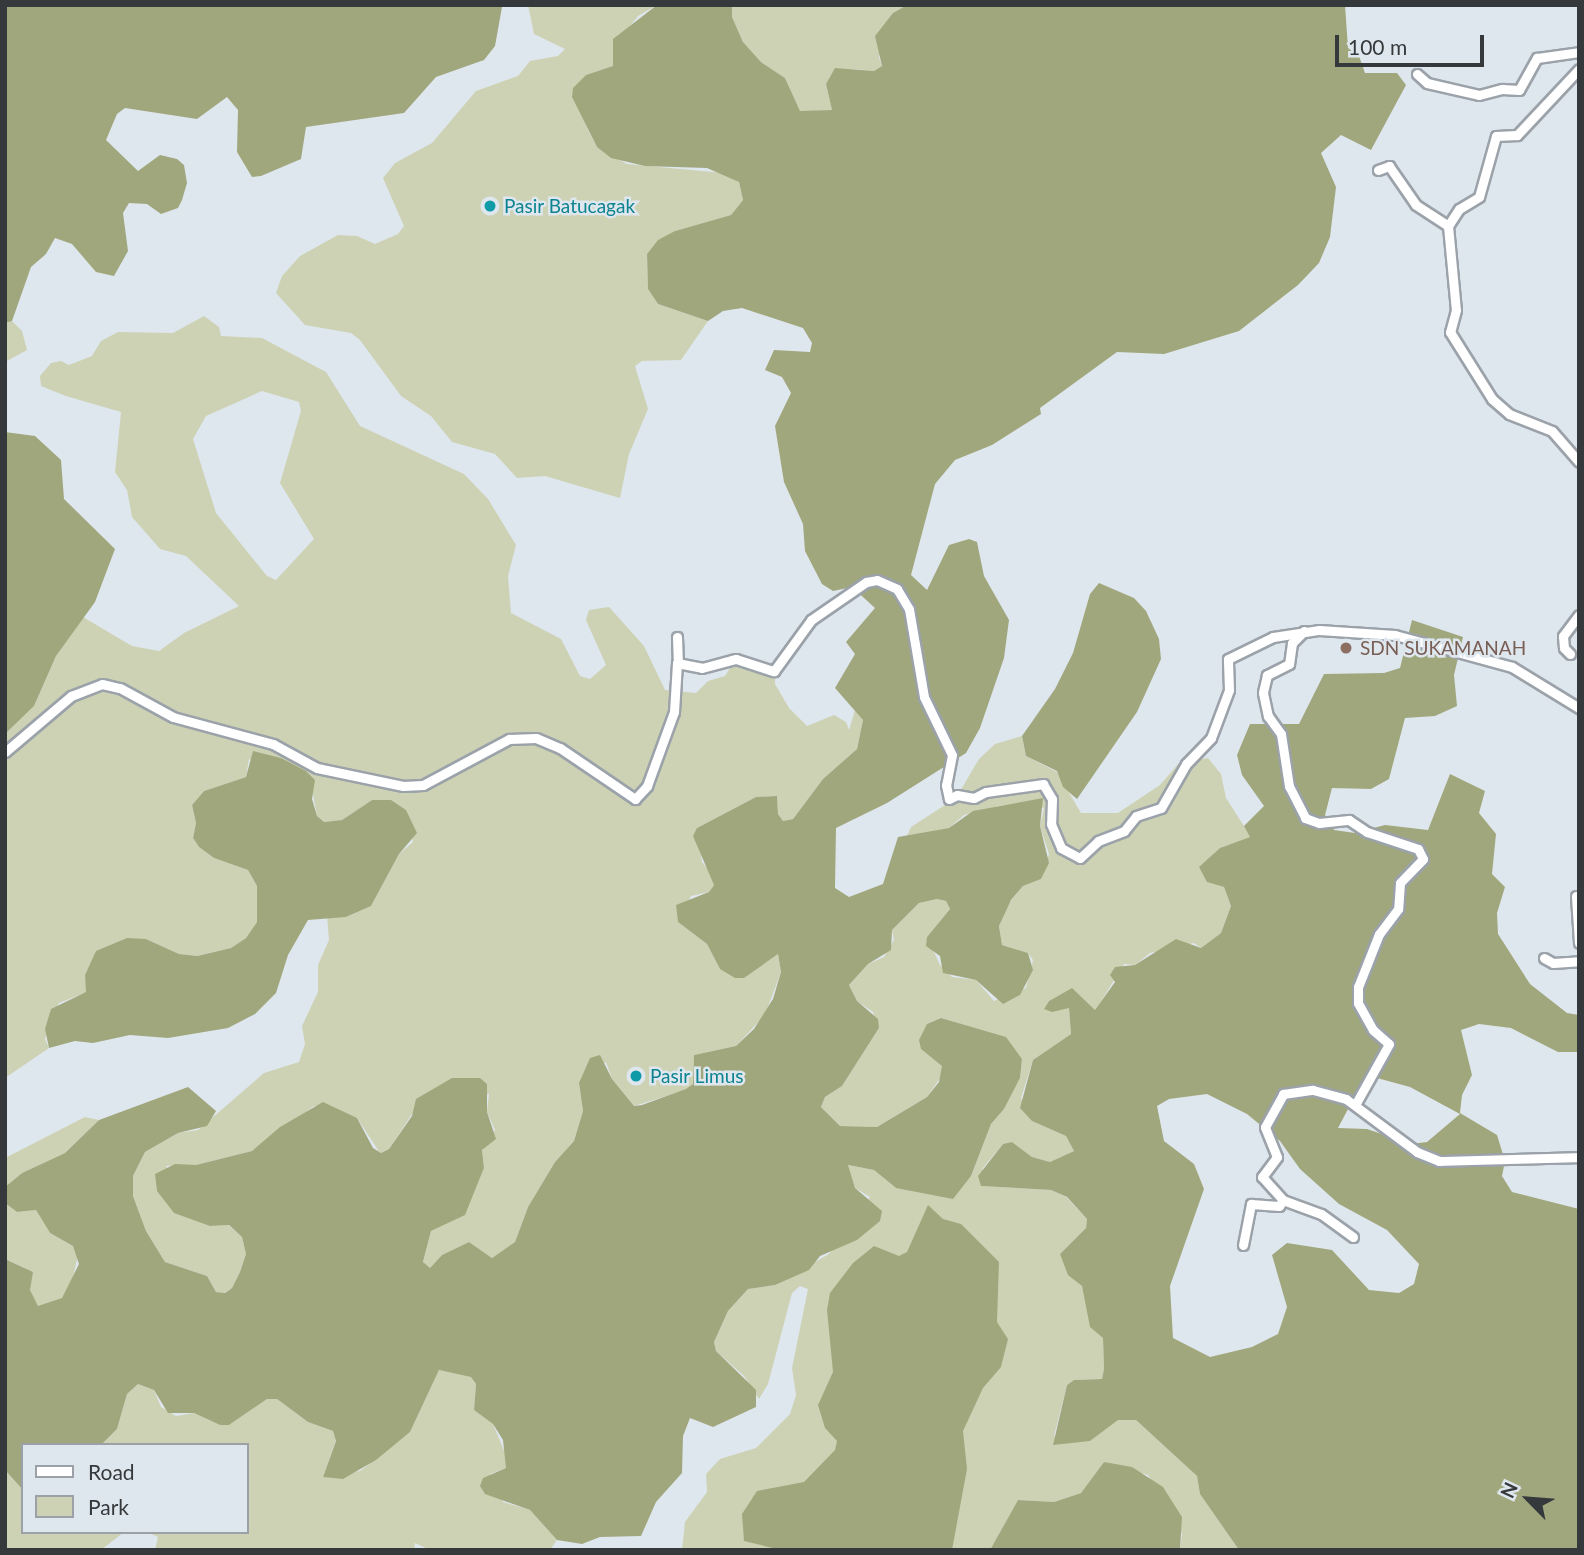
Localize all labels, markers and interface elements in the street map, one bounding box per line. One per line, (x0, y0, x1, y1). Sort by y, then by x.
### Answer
scale bar (1339, 21, 1488, 65)
text: 100 m (1348, 34, 1407, 59)
place label: Pasir Batucagak (504, 195, 635, 217)
marker: Pasir Batucagak (482, 198, 498, 214)
place label: SDN SUKAMANAH (1360, 637, 1526, 659)
marker: SDN SUKAMANAH (1338, 640, 1354, 656)
place label: Pasir Limus (650, 1065, 744, 1087)
marker: Pasir Limus (628, 1068, 644, 1084)
legend (21, 1443, 248, 1534)
text: Road (88, 1459, 135, 1484)
north arrow (1493, 1464, 1563, 1534)
text: N (1495, 1478, 1522, 1501)
text: Park (88, 1494, 129, 1519)

